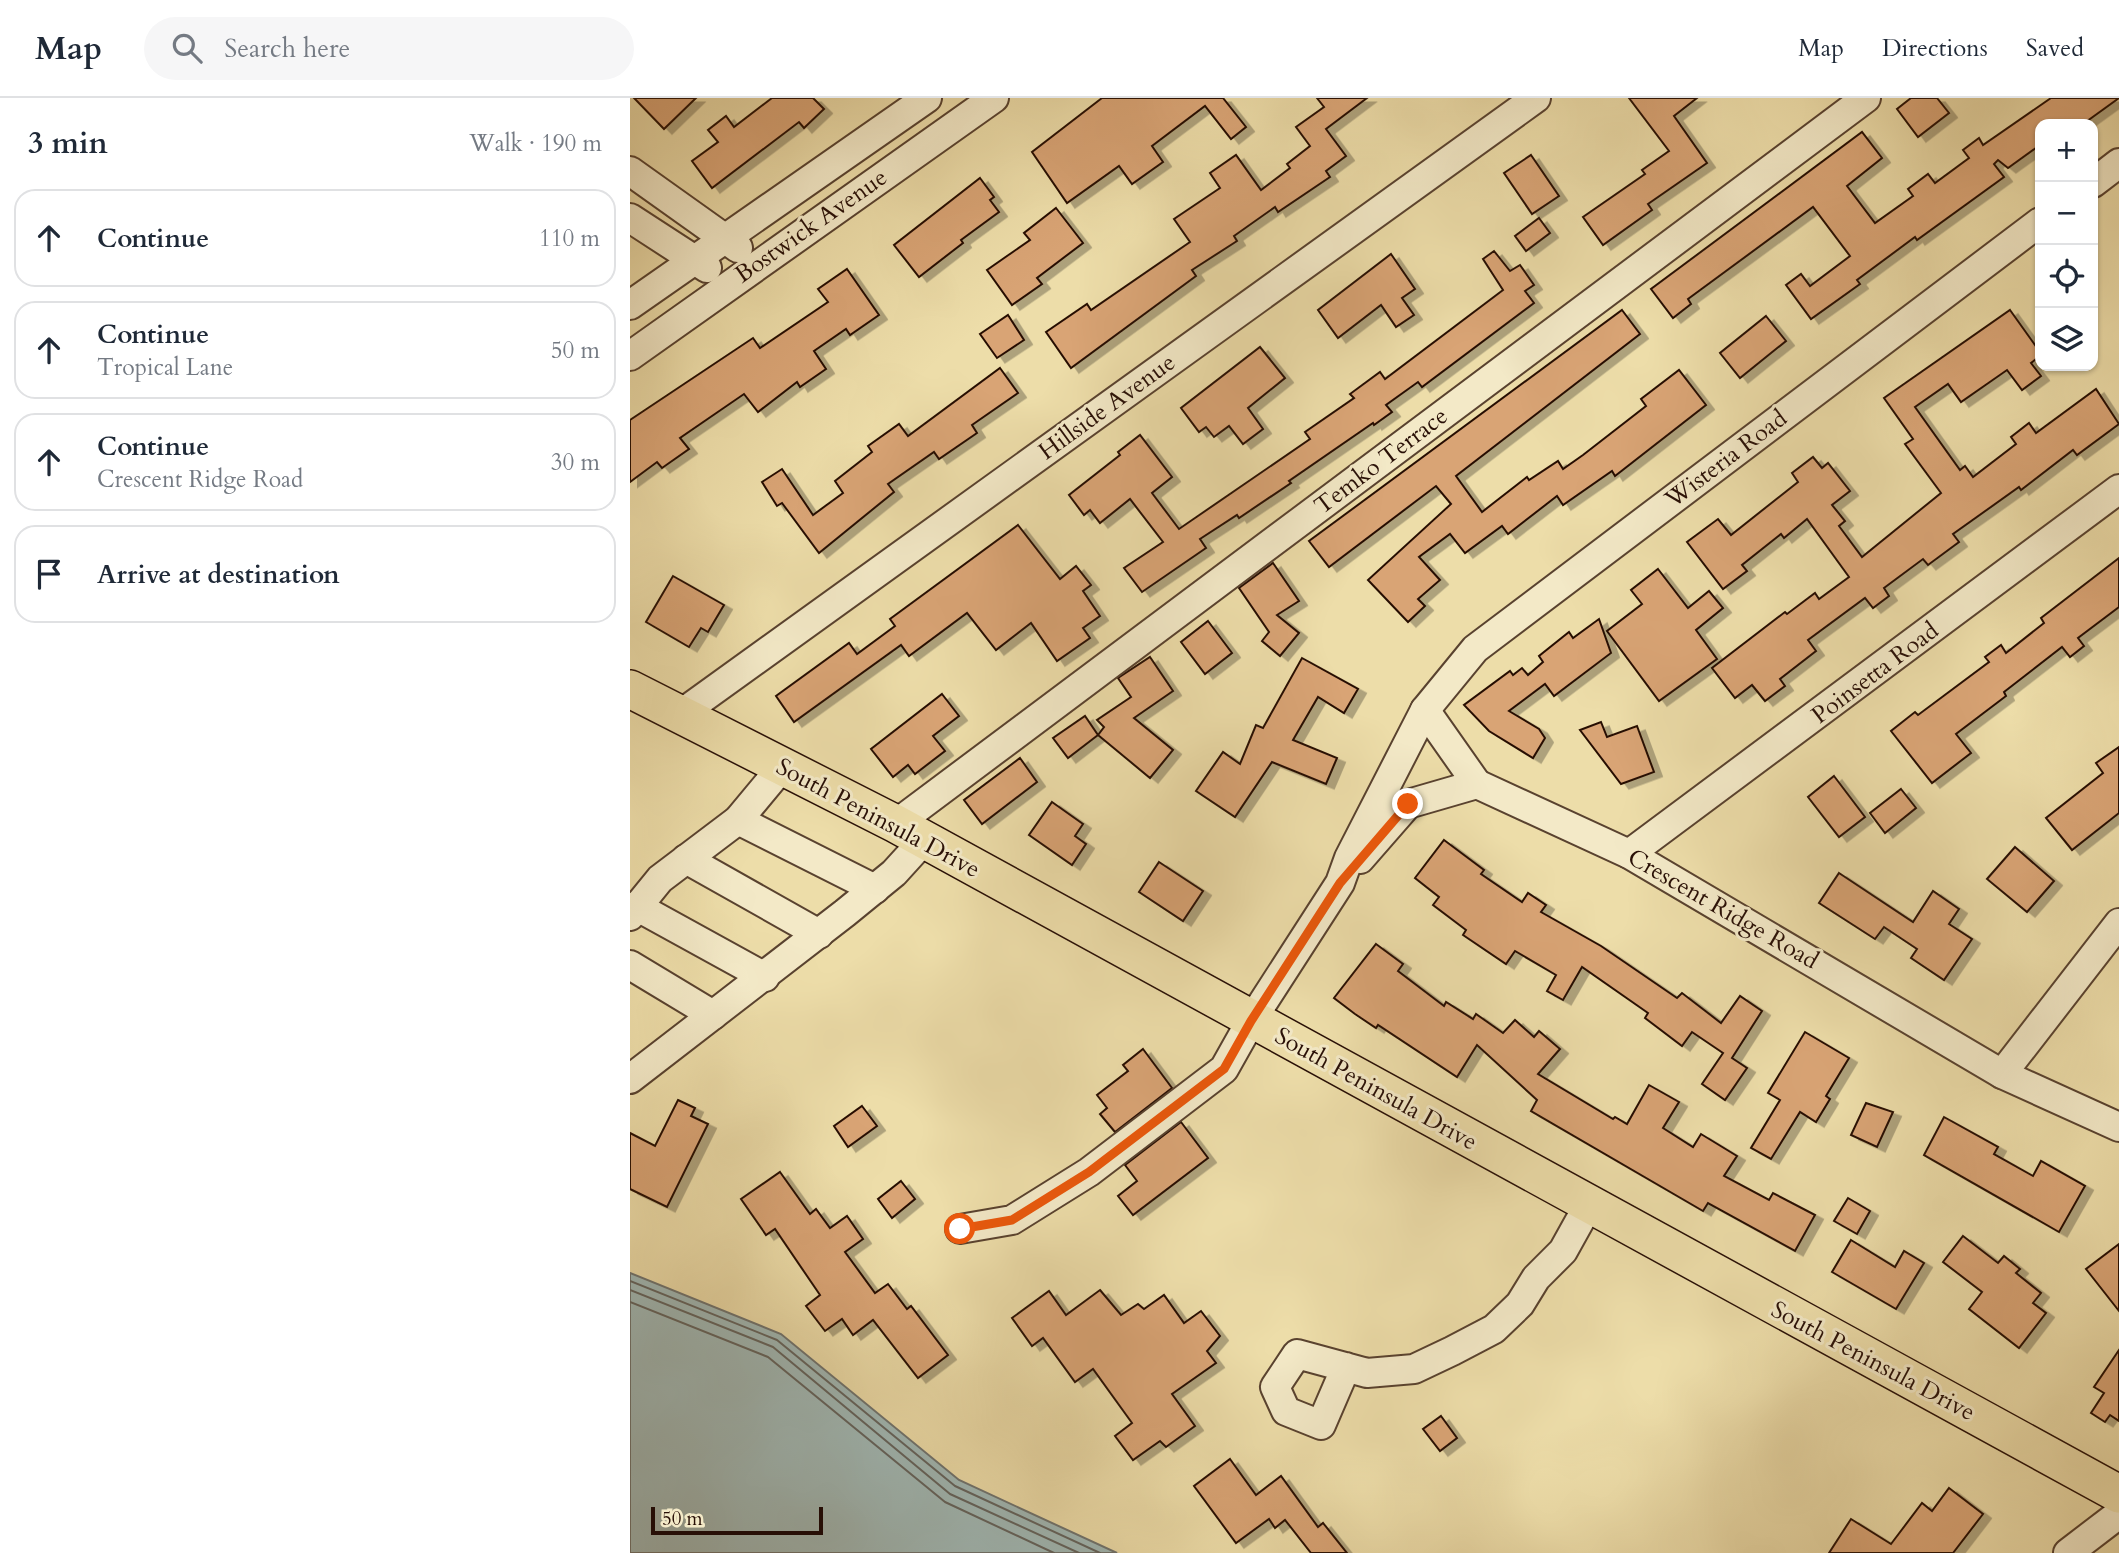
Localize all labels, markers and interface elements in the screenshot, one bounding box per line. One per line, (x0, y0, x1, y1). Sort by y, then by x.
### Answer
search box (144, 17, 634, 80)
text: Map (35, 26, 102, 71)
icon: search (168, 29, 206, 67)
text: Search here (224, 31, 350, 66)
text: Map (1798, 32, 1844, 65)
text: Directions (1882, 32, 1988, 65)
text: Saved (2026, 32, 2084, 65)
map controls (2035, 119, 2098, 371)
button: + (2035, 119, 2098, 182)
text: 3 min (28, 123, 108, 164)
text: Walk · 190 m (469, 128, 602, 159)
street label: Bostwick Avenue (728, 161, 894, 291)
button: − (2035, 182, 2098, 245)
icon: ahead (30, 219, 68, 257)
text: Continue (97, 221, 209, 256)
text: 110 m (539, 223, 600, 254)
button: locate (2035, 245, 2098, 308)
button: layers (2035, 308, 2098, 371)
text: Continue (97, 317, 209, 352)
icon: ahead (30, 331, 68, 369)
text: 50 m (551, 335, 600, 366)
street label: Hillside Avenue (1032, 346, 1182, 468)
text: Tropical Lane (97, 352, 233, 383)
street label: Temko Terrace (1307, 400, 1455, 522)
street label: Wisteria Road (1657, 402, 1794, 516)
text: Continue (97, 429, 209, 464)
icon: ahead (30, 443, 68, 481)
text: 30 m (551, 447, 600, 478)
text: Crescent Ridge Road (97, 464, 303, 495)
icon: arrive (30, 555, 68, 593)
text: Arrive at destination (97, 557, 340, 592)
street label: Poinsetta Road (1805, 614, 1945, 732)
street label: South Peninsula Drive (770, 750, 986, 886)
route end (1392, 788, 1423, 819)
street label: Crescent Ridge Road (1622, 841, 1825, 977)
street label: South Peninsula Drive (1269, 1020, 1483, 1158)
route start (944, 1213, 975, 1244)
street label: South Peninsula Drive (1765, 1293, 1981, 1429)
scale bar (651, 1504, 822, 1536)
text: 50 m (662, 1506, 703, 1532)

